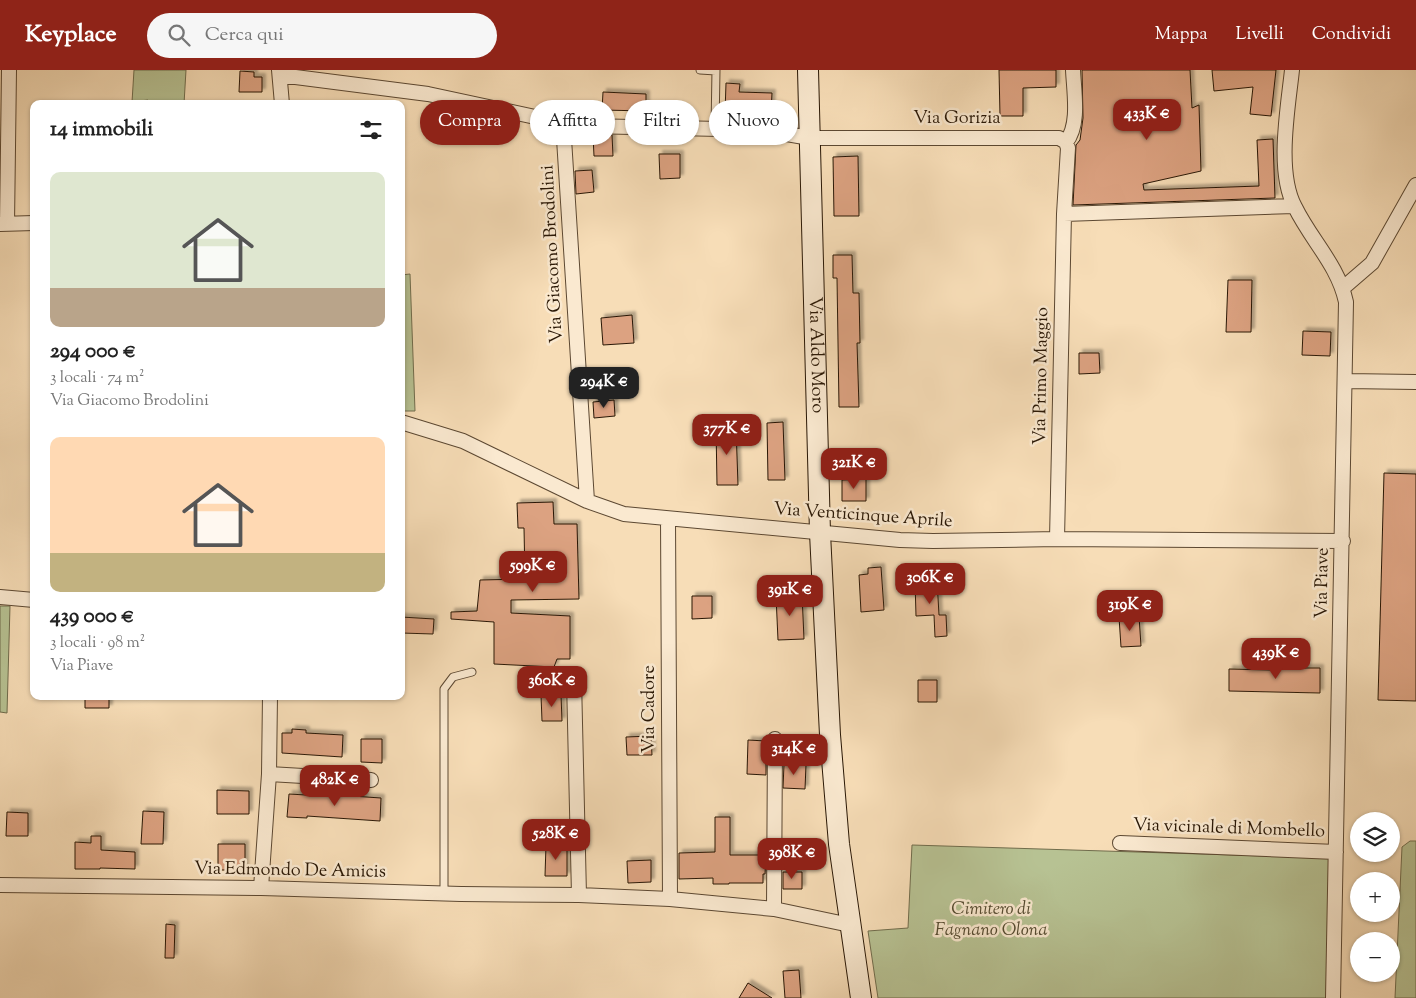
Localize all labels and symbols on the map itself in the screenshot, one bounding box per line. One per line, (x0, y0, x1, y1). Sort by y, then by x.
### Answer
pin: 433K € (1106, 98, 1188, 141)
street label: Via Gorizia (913, 106, 1001, 132)
street label: Via Giacomo Brodolini (535, 164, 571, 344)
street label: Via Aldo Moro (801, 296, 830, 414)
street label: Via Primo Maggio (1028, 307, 1056, 445)
pin: 294K € (563, 366, 645, 409)
pin: 377K € (686, 414, 768, 456)
pin: 321K € (813, 448, 895, 490)
street label: Via Venticinque Aprile (773, 497, 953, 535)
street label: Via Piave (1309, 547, 1337, 619)
pin: 599K € (492, 550, 574, 593)
pin: 306K € (889, 562, 971, 605)
pin: 391K € (749, 574, 831, 617)
pin: 319K € (1089, 590, 1171, 632)
pin: 439K € (1235, 638, 1317, 680)
street label: Via Cadore (637, 665, 663, 753)
pin: 360K € (511, 666, 593, 708)
pin: 314K € (753, 734, 835, 776)
pin: 482K € (294, 764, 376, 807)
street label: Via vicinale di Mombello (1133, 813, 1326, 845)
pin: 528K € (515, 818, 597, 861)
pin: 398K € (751, 838, 833, 880)
street label: Via Edmondo De Amicis (194, 856, 386, 886)
park label: Cimitero di Fagnano Olona (935, 897, 1047, 944)

